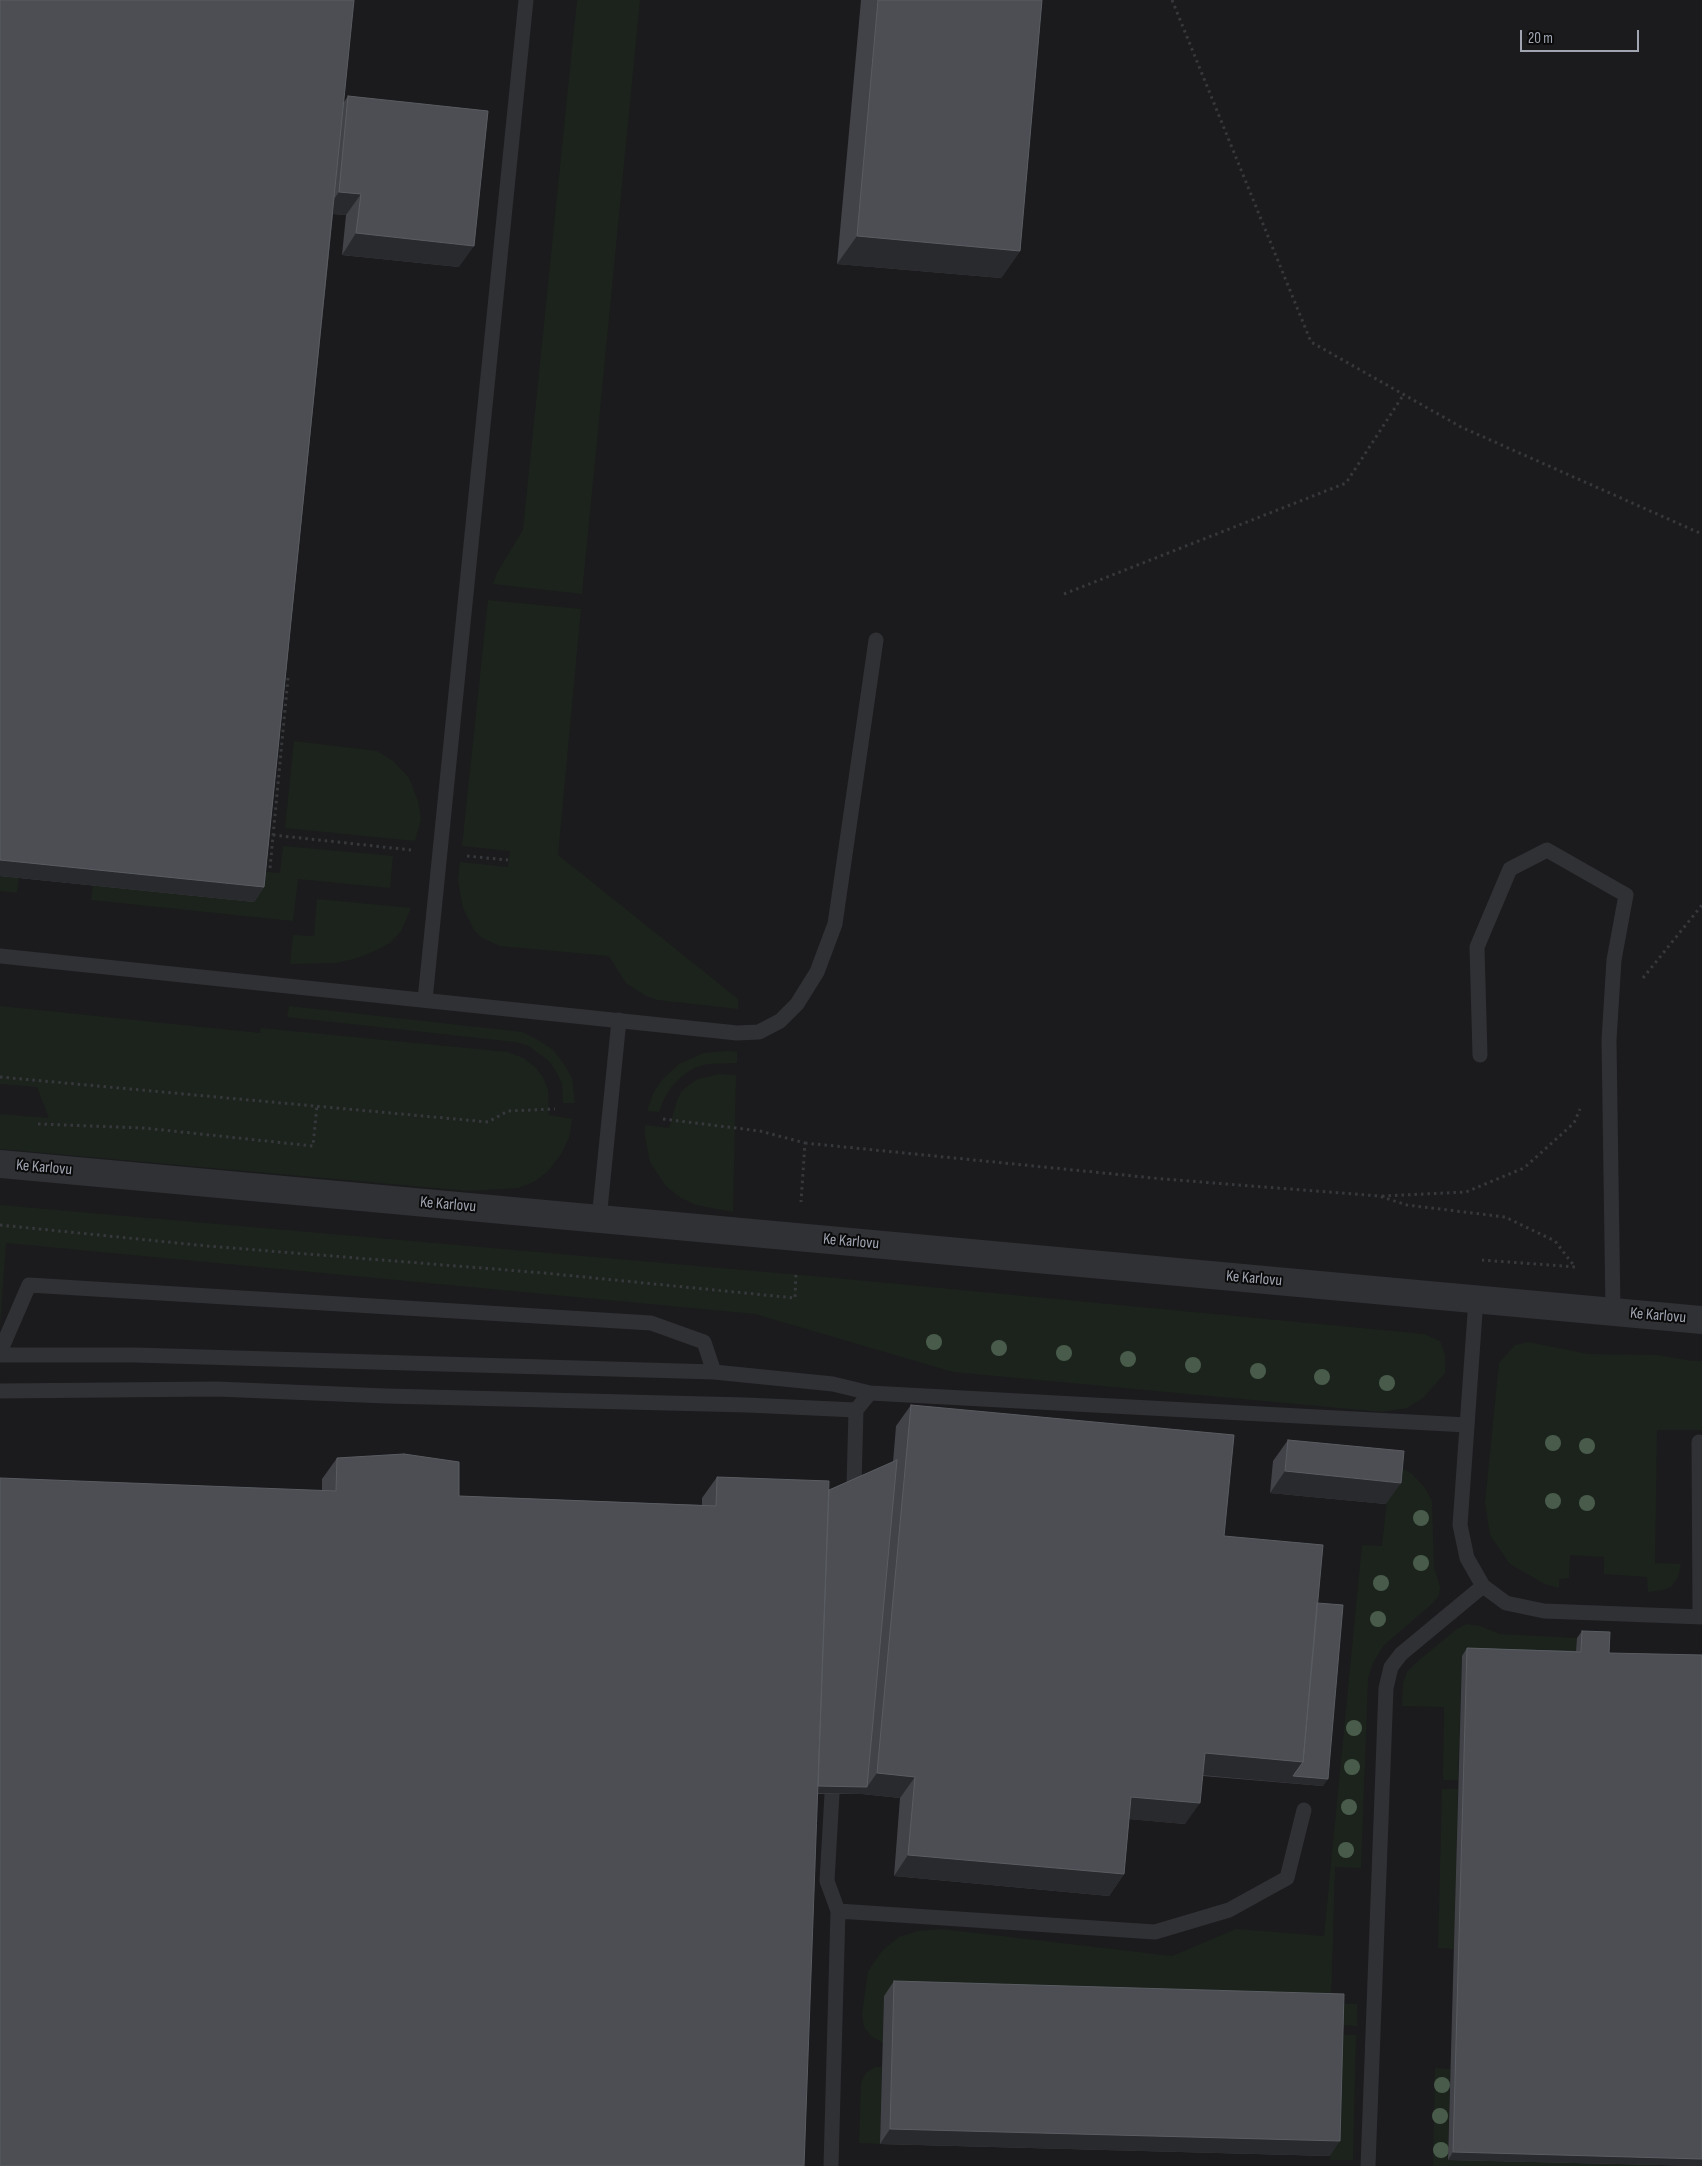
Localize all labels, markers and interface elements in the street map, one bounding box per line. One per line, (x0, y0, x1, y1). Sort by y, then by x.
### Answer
scale bar (1522, 20, 1641, 52)
text: 20 m (1528, 29, 1553, 48)
street label: Ke Karlovu (15, 1156, 73, 1180)
street label: Ke Karlovu (419, 1193, 477, 1217)
street label: Ke Karlovu (822, 1230, 880, 1254)
street label: Ke Karlovu (1225, 1267, 1283, 1291)
street label: Ke Karlovu (1629, 1304, 1687, 1328)

